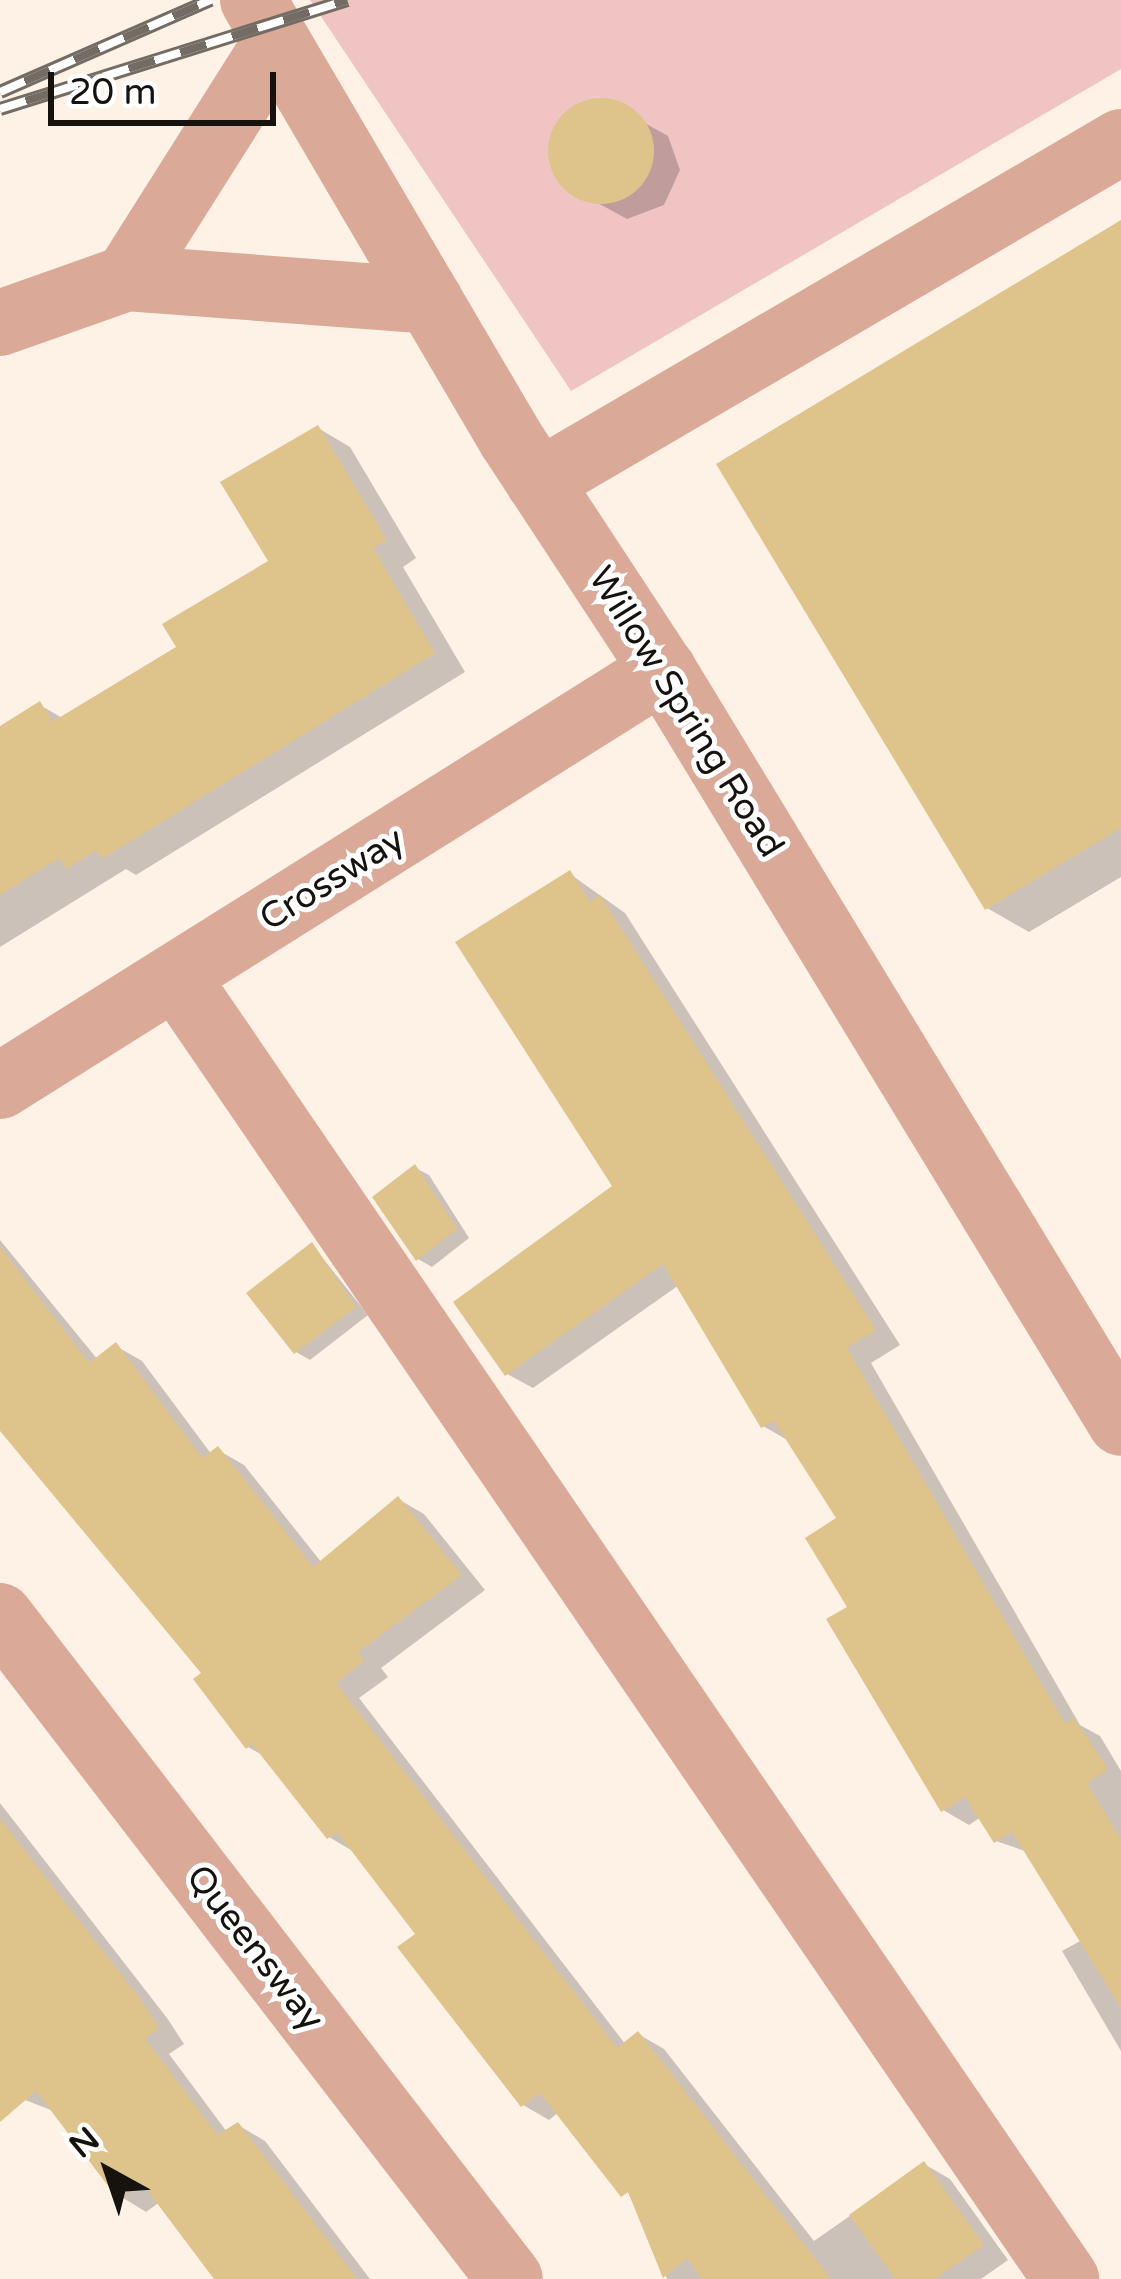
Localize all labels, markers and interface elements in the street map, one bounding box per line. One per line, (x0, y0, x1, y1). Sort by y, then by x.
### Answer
scale bar (54, 48, 282, 122)
text: 20 m (69, 71, 157, 114)
street label: Willow Spring Road (579, 559, 793, 865)
street label: Crossway (252, 818, 412, 940)
street label: Queensway (177, 1857, 333, 2039)
north arrow (48, 2111, 168, 2231)
text: N (62, 2120, 107, 2166)

